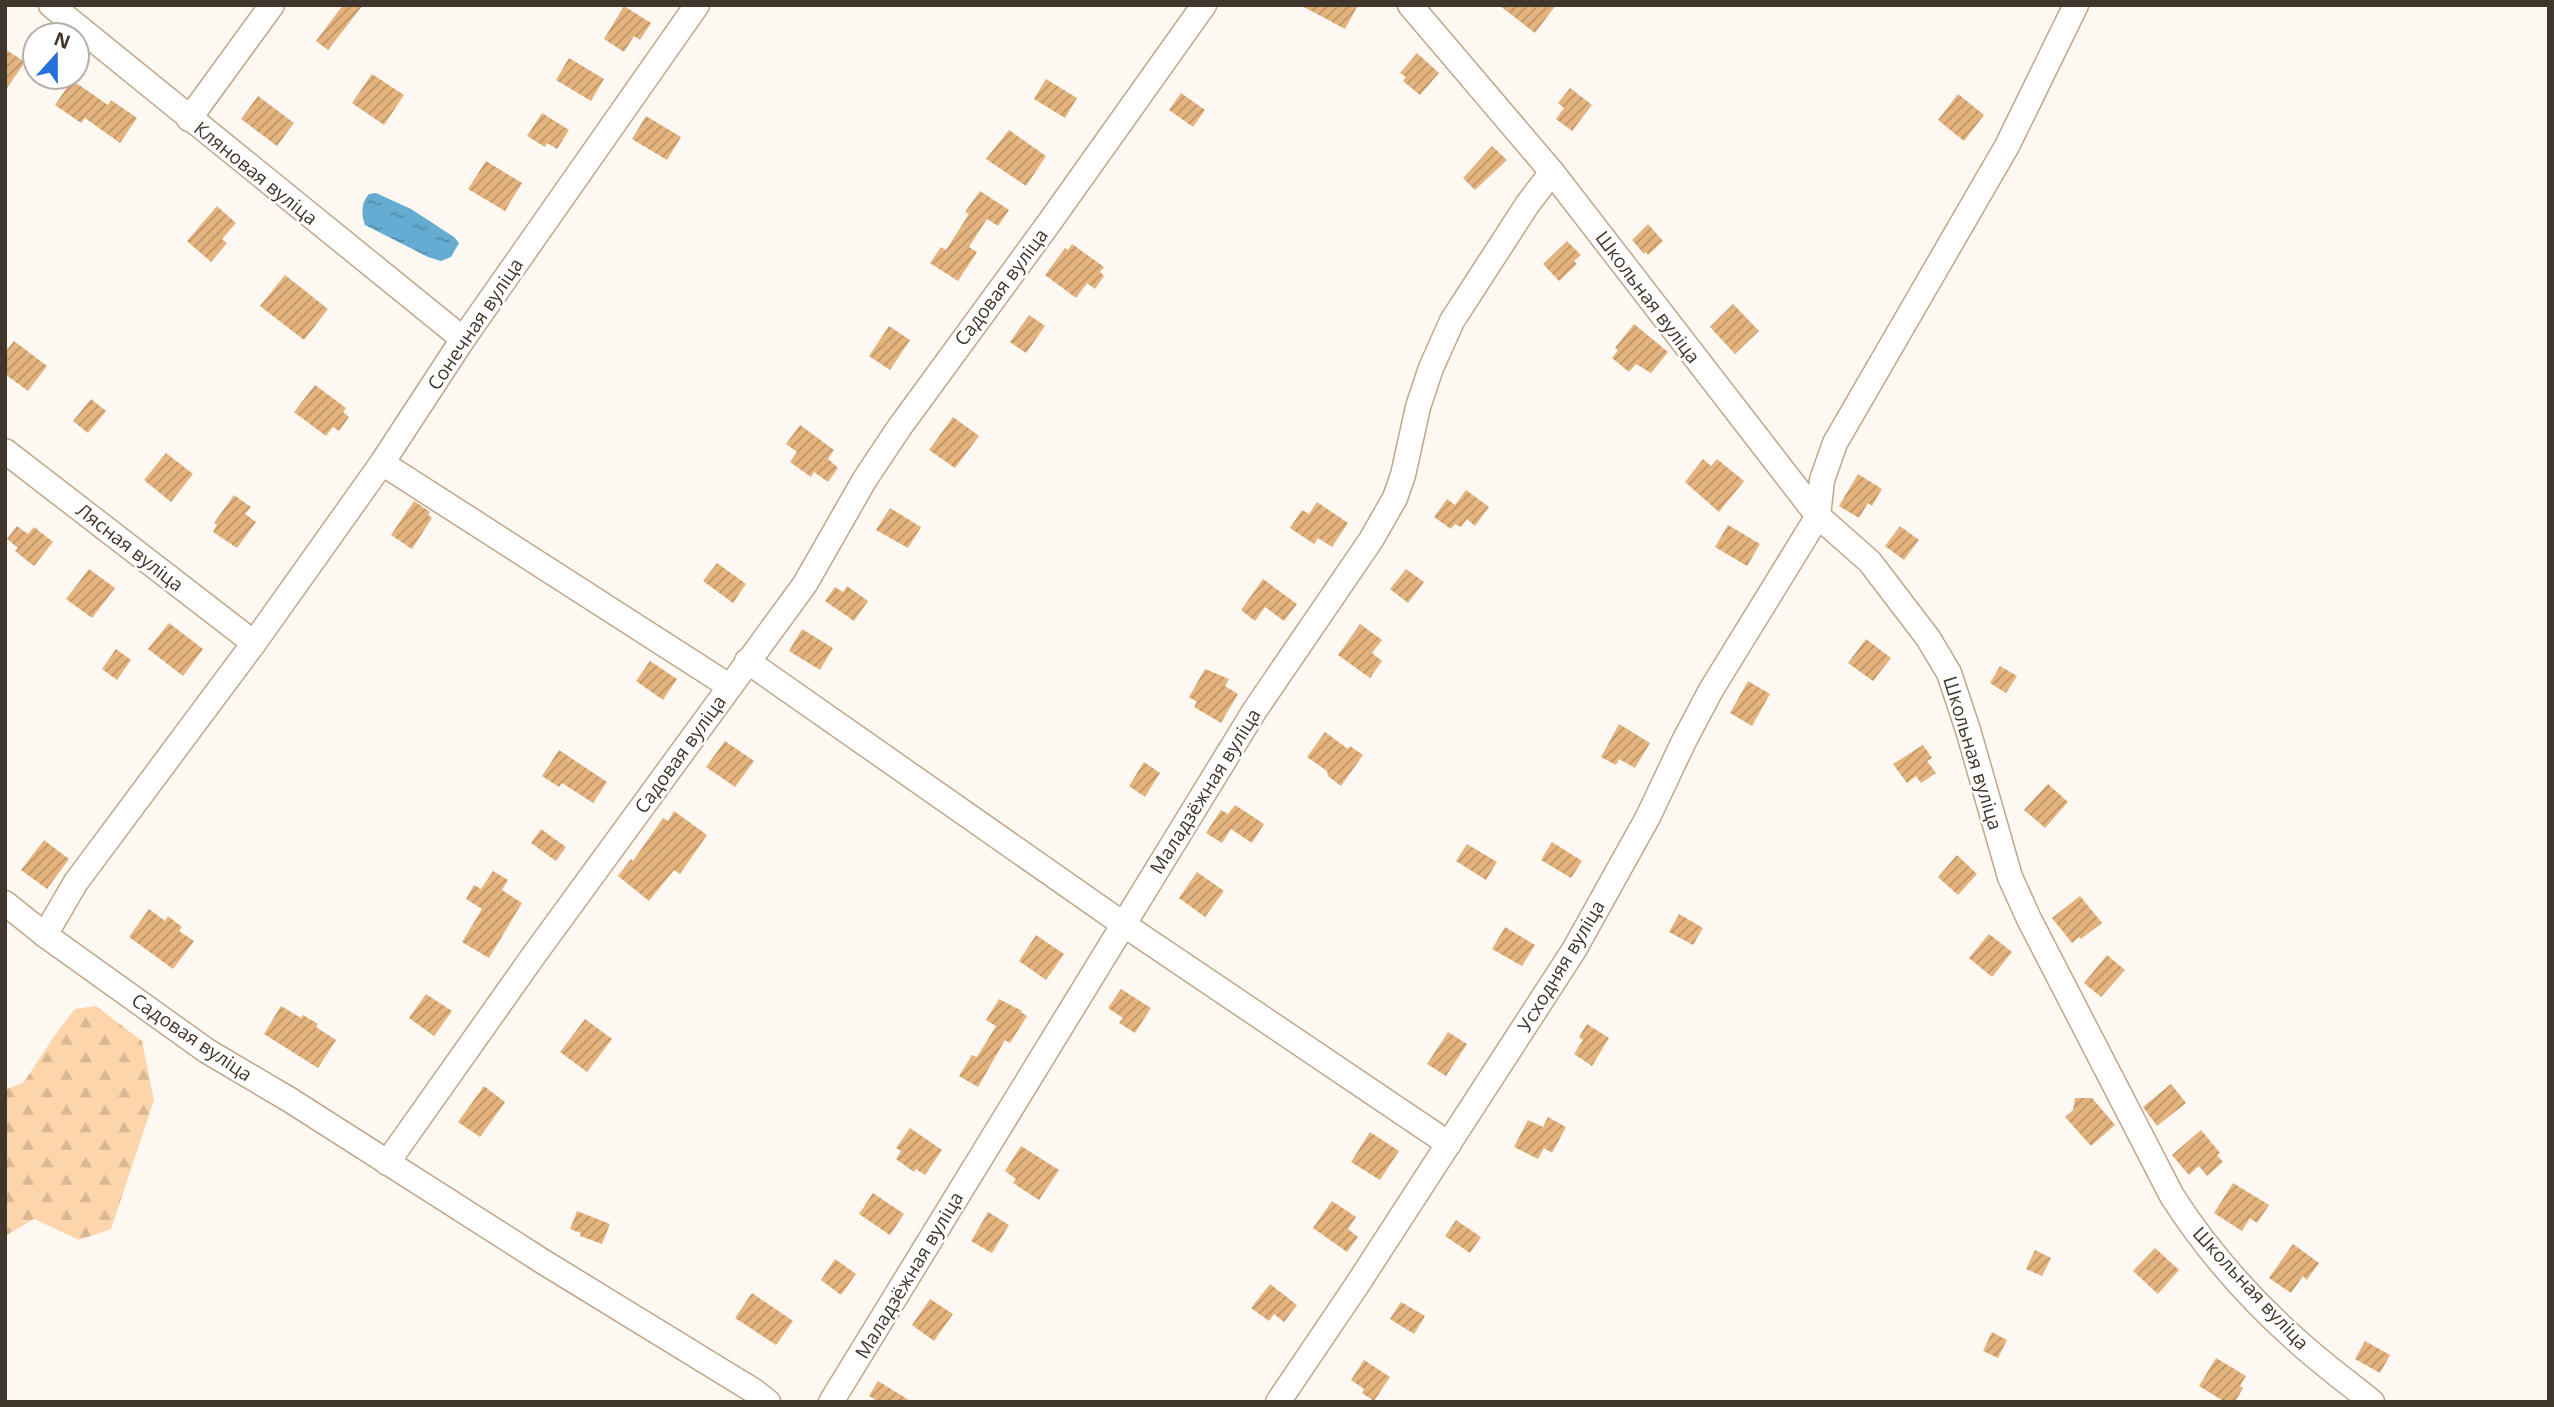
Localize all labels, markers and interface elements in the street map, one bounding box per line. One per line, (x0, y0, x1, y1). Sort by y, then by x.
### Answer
north arrow (21, 21, 91, 91)
text: N (50, 25, 74, 55)
street label: Кляновая вуліца (189, 115, 323, 231)
street label: Садовая вуліца (948, 223, 1054, 351)
street label: Школьная вуліца (1590, 225, 1706, 369)
street label: Сонечная вуліца (421, 253, 529, 395)
street label: Лясная вуліца (71, 497, 189, 597)
street label: Школьная вуліца (1937, 673, 2009, 833)
street label: Садовая вуліца (628, 690, 732, 818)
street label: Маладзёжная вуліца (1144, 703, 1266, 879)
street label: Усходняя вуліца (1511, 895, 1611, 1037)
street label: Садовая вуліца (127, 987, 257, 1087)
street label: Маладзёжная вуліца (849, 1187, 969, 1363)
street label: Школьная вуліца (2187, 1221, 2315, 1355)

